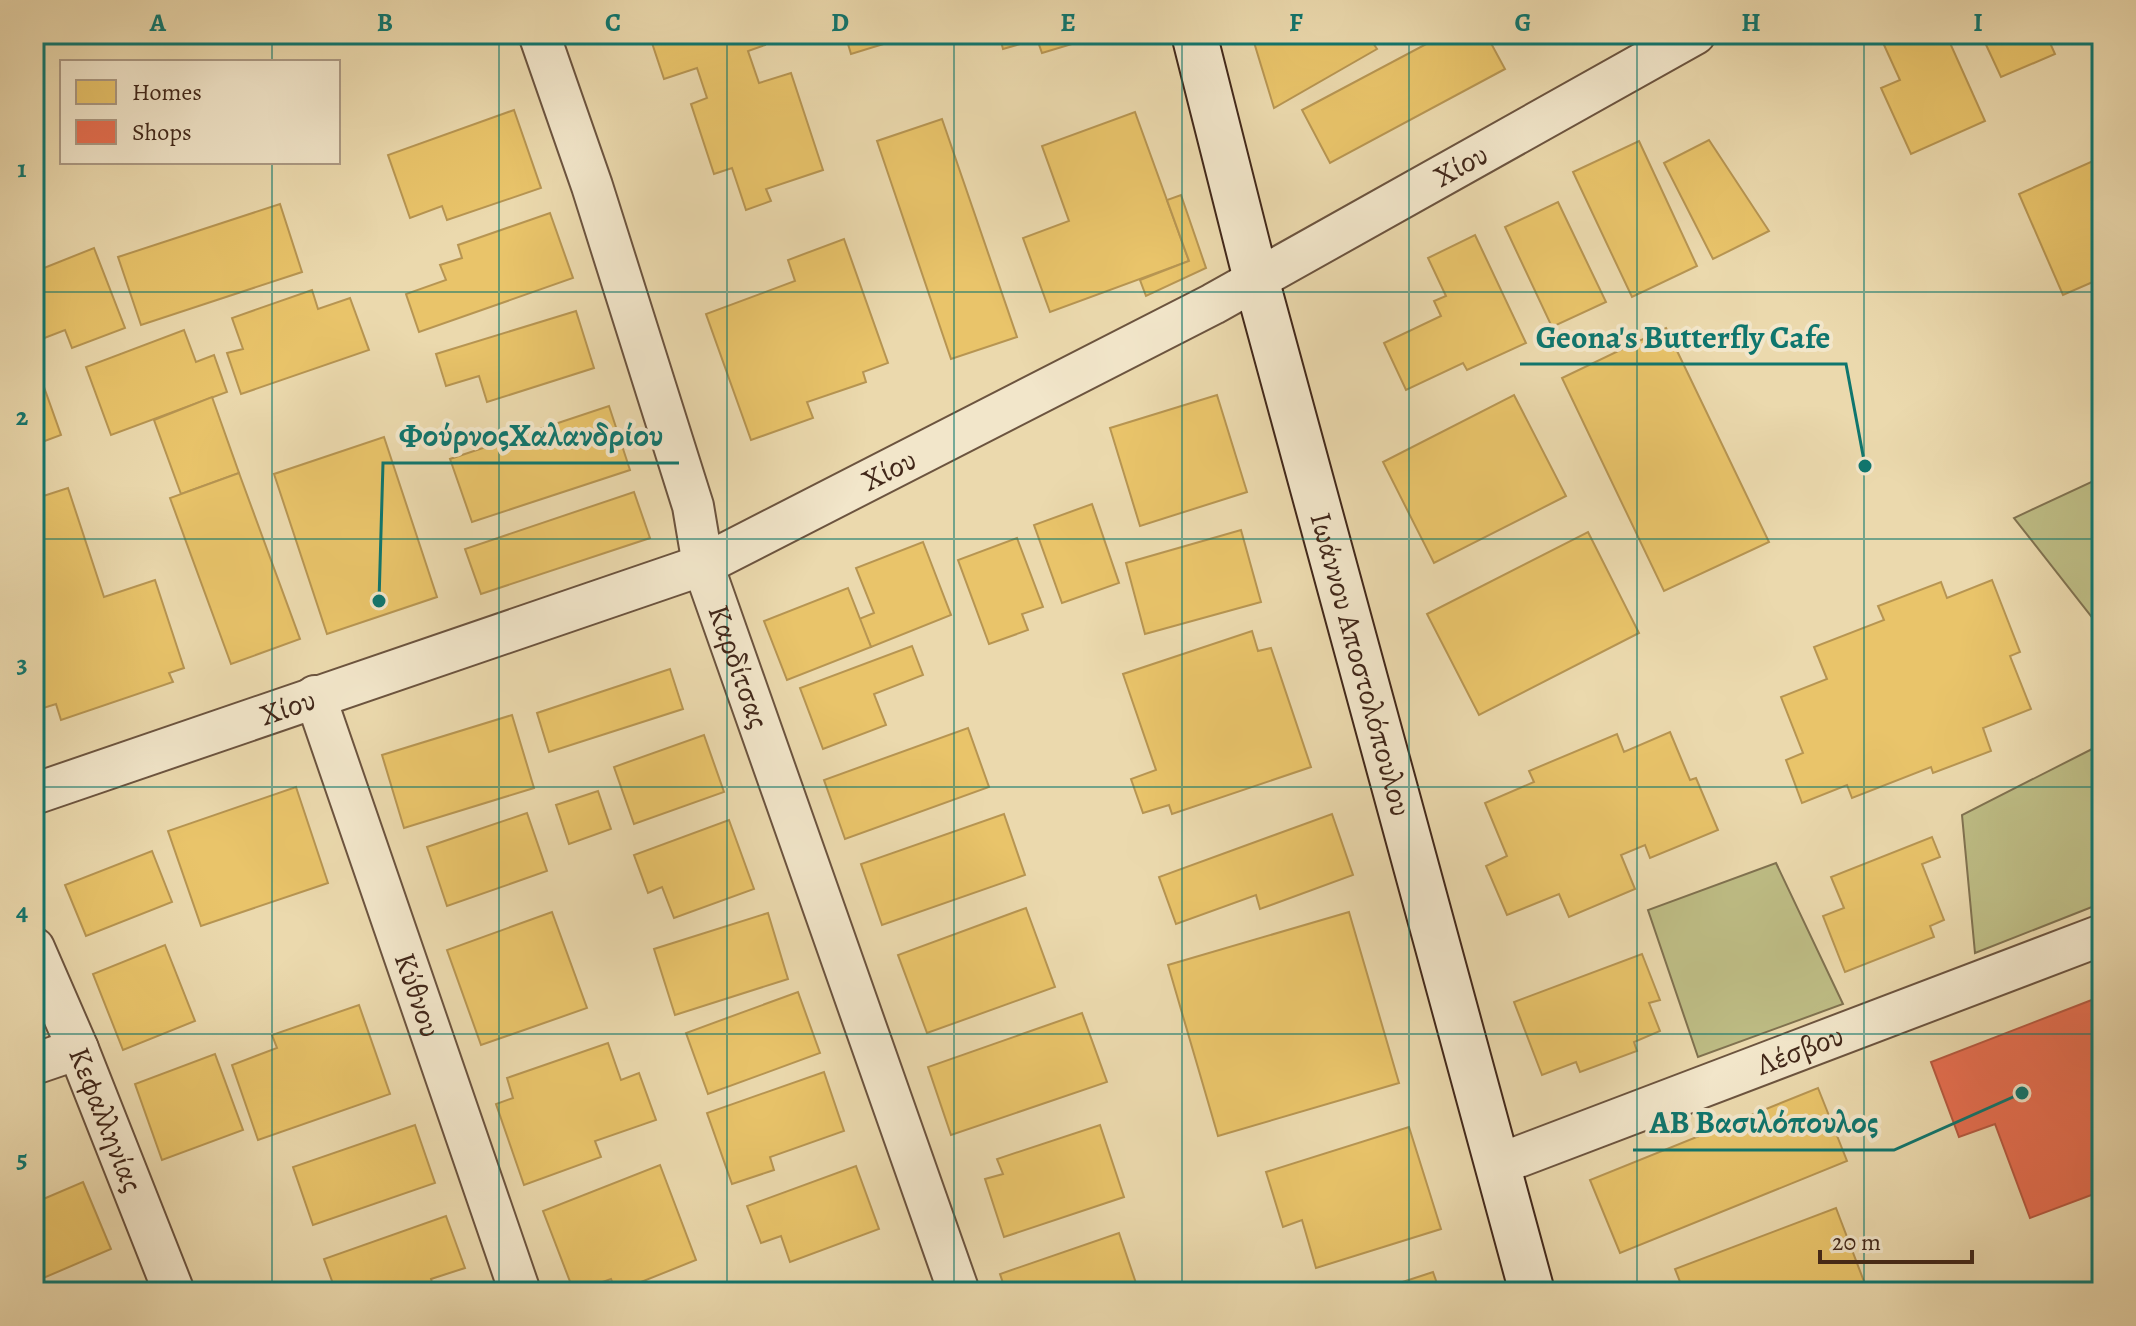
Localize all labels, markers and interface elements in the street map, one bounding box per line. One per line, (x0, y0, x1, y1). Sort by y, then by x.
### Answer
text: A (149, 5, 167, 40)
text: B (377, 5, 393, 40)
text: C (605, 5, 621, 40)
text: D (831, 5, 849, 40)
text: E (1060, 5, 1076, 40)
text: F (1289, 5, 1303, 40)
text: G (1514, 5, 1532, 40)
text: H (1741, 5, 1761, 40)
text: I (1973, 5, 1983, 40)
legend (60, 60, 340, 164)
text: Homes (132, 76, 202, 108)
text: Shops (132, 116, 192, 148)
street label: Χίου (1426, 134, 1495, 196)
text: 1 (17, 151, 27, 186)
callout: Geona's Butterfly Cafe (1520, 308, 1846, 364)
text: Geona's Butterfly Cafe (1536, 315, 1830, 359)
text: 2 (16, 399, 29, 434)
callout: ΦούρνοςΧαλανδρίου (383, 407, 679, 463)
text: ΦούρνοςΧαλανδρίου (399, 413, 663, 457)
street label: Χίου (855, 439, 923, 500)
street label: Ιωάννου Αποστολόπουλου (1301, 508, 1421, 821)
street label: Καρδίτσας (699, 599, 779, 734)
text: 3 (16, 646, 28, 681)
street label: Χίου (254, 679, 321, 735)
text: 4 (16, 894, 28, 929)
street label: Κύθνου (385, 947, 451, 1042)
street label: Λέσβου (1750, 1015, 1849, 1085)
street label: Κεφαλληνίας (59, 1041, 153, 1198)
callout: ΑΒ Βασιλόπουλος (1633, 1094, 1894, 1150)
text: ΑΒ Βασιλόπουλος (1648, 1100, 1879, 1144)
text: 5 (16, 1141, 28, 1176)
scale bar (1820, 1214, 1972, 1264)
text: 20 m (1832, 1226, 1881, 1258)

